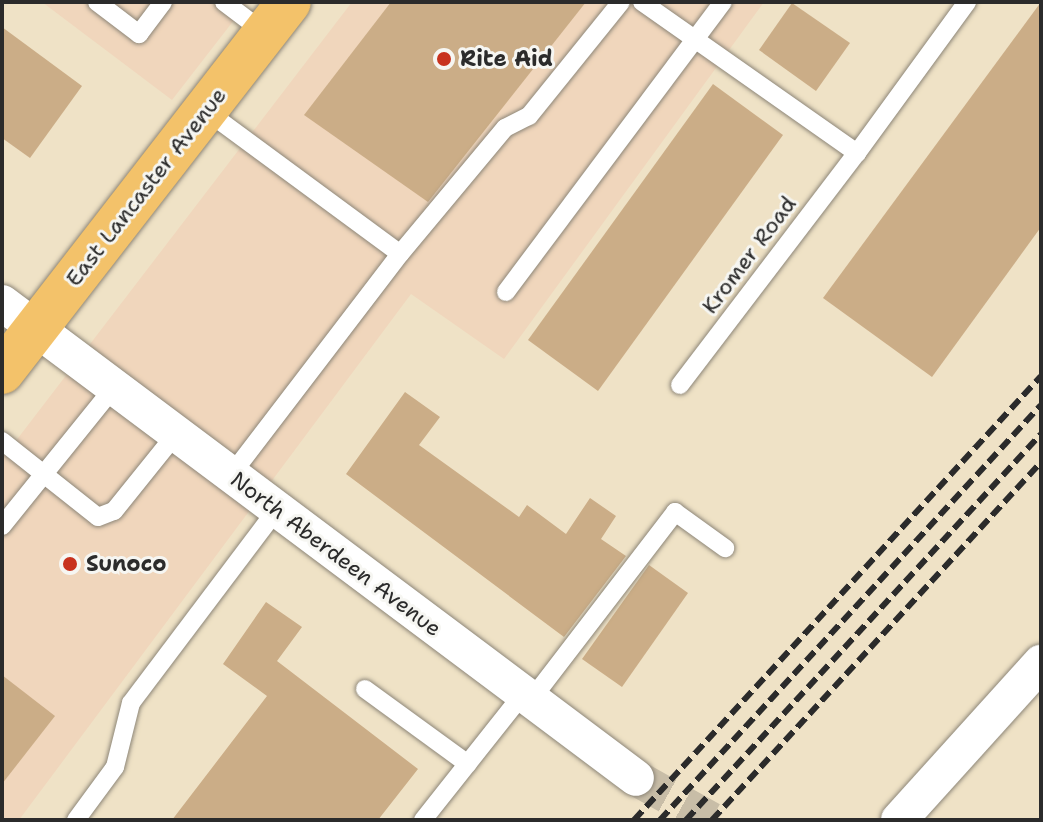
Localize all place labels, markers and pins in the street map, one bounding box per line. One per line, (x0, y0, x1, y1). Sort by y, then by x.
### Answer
place label: Rite Aid (460, 46, 553, 72)
marker: Rite Aid (435, 50, 453, 68)
place label: Sunoco (86, 551, 167, 577)
marker: Sunoco (61, 555, 79, 573)

